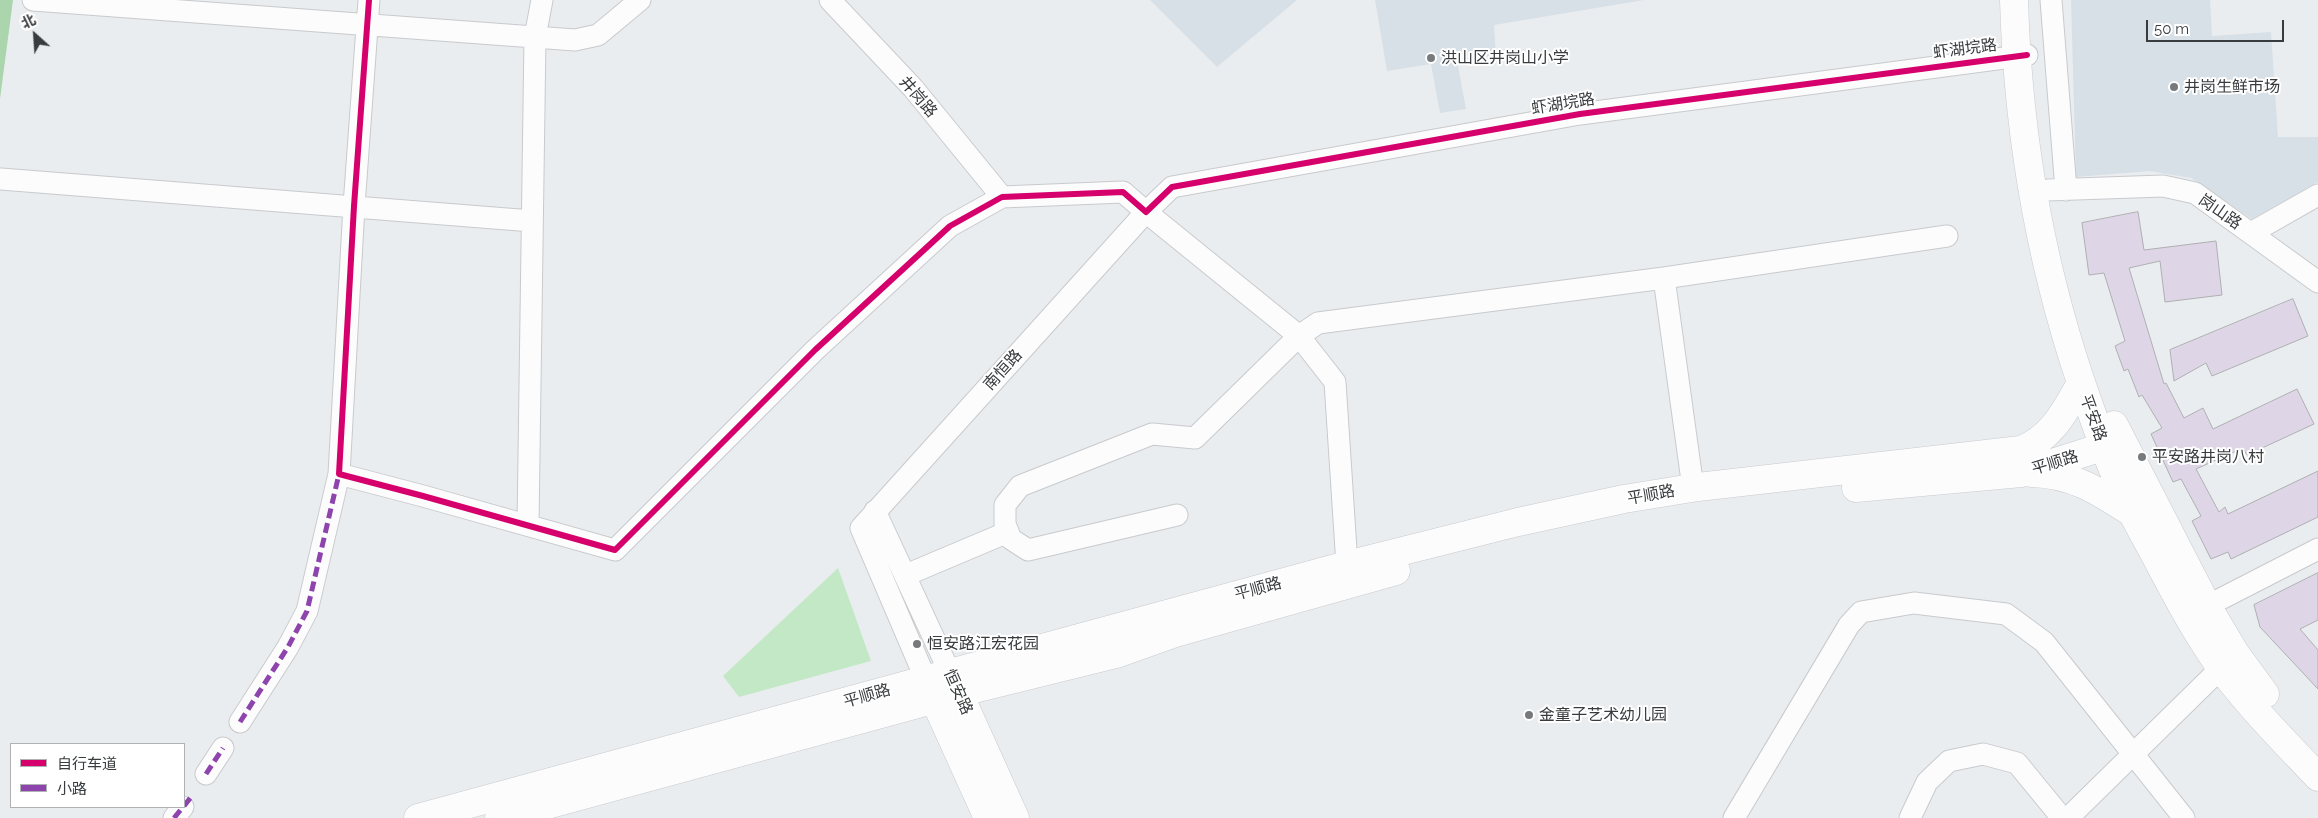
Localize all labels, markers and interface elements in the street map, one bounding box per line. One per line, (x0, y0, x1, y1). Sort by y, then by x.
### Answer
north arrow (10, 10, 60, 60)
scale bar (2148, 10, 2286, 42)
text: 北 (19, 11, 38, 32)
text: 50 m (2154, 20, 2189, 38)
street label: 虾湖垸路 (1932, 36, 1998, 62)
place label: 洪山区井岗山小学 (1441, 48, 1569, 68)
marker: 洪山区井岗山小学 (1425, 52, 1437, 64)
street label: 井岗路 (895, 73, 941, 121)
place label: 井岗生鲜市场 (2184, 77, 2280, 97)
marker: 井岗生鲜市场 (2168, 81, 2180, 93)
street label: 虾湖垸路 (1530, 90, 1596, 118)
street label: 岗山路 (2195, 190, 2245, 234)
street label: 南恒路 (980, 346, 1026, 394)
street label: 平安路 (2076, 392, 2110, 444)
street label: 平顺路 (2029, 447, 2081, 479)
place label: 平安路井岗八村 (2152, 447, 2264, 467)
marker: 平安路井岗八村 (2136, 451, 2148, 463)
street label: 平顺路 (1626, 481, 1676, 509)
street label: 平顺路 (1232, 574, 1284, 604)
place label: 恒安路江宏花园 (927, 634, 1039, 654)
marker: 恒安路江宏花园 (911, 638, 923, 650)
street label: 恒安路 (939, 666, 977, 718)
street label: 平顺路 (841, 680, 893, 712)
place label: 金童子艺术幼儿园 (1539, 705, 1667, 725)
marker: 金童子艺术幼儿园 (1523, 709, 1535, 721)
legend (10, 743, 185, 808)
text: 自行车道 (57, 755, 117, 773)
text: 小路 (57, 780, 87, 798)

